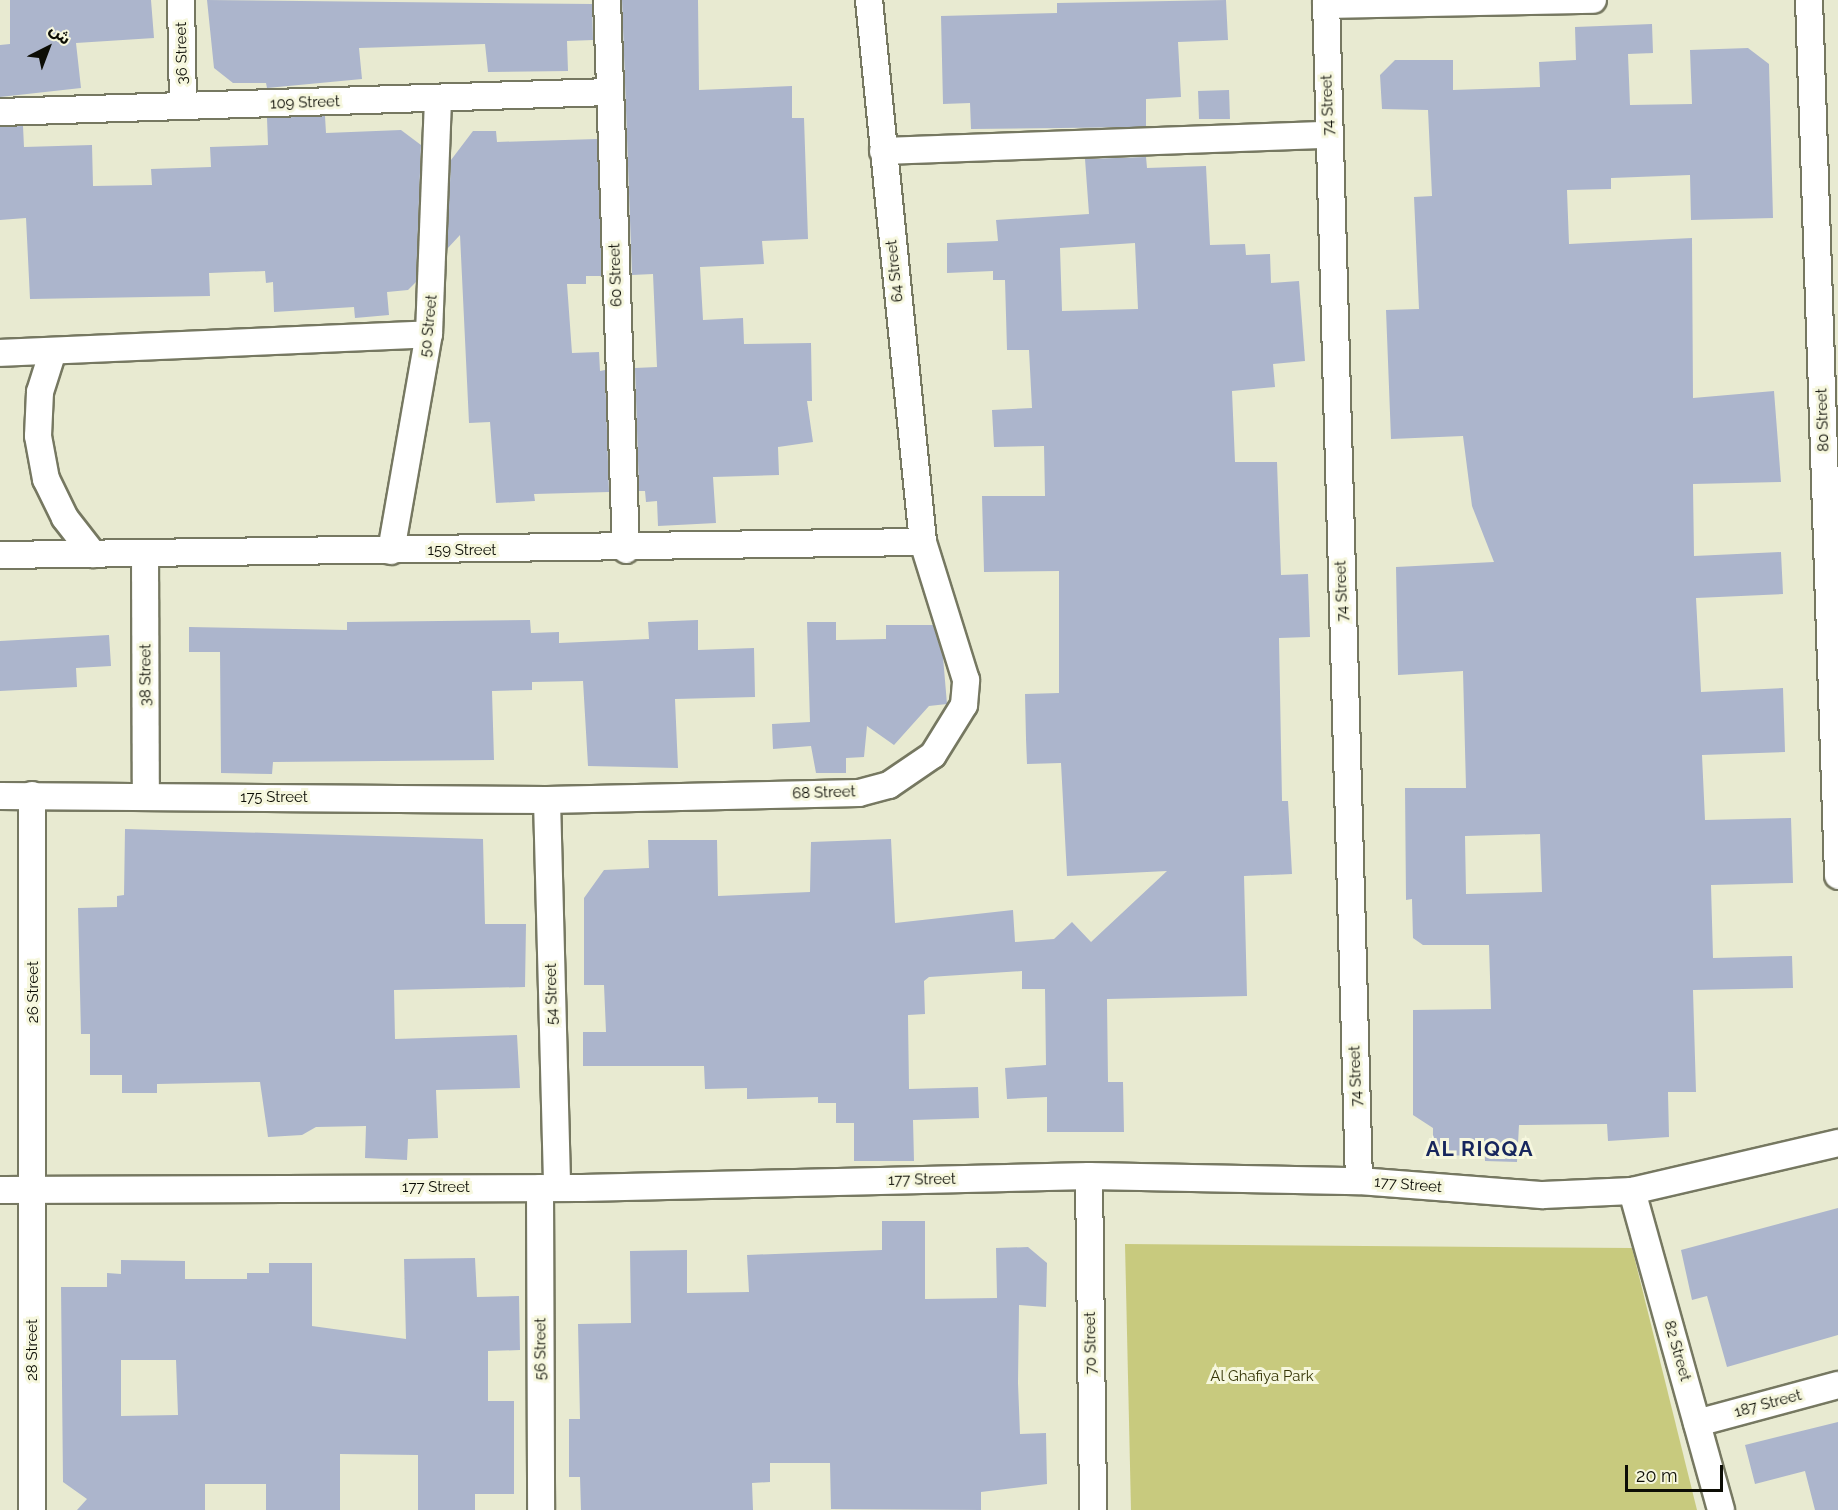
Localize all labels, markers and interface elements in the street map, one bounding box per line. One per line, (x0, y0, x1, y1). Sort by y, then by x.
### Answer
north arrow (18, 18, 78, 78)
text: ش (46, 20, 75, 49)
street label: 36 Street (172, 22, 192, 84)
street label: 74 Street (1318, 74, 1338, 136)
street label: 109 Street (270, 93, 340, 113)
street label: 64 Street (883, 239, 907, 303)
street label: 60 Street (606, 243, 626, 307)
street label: 50 Street (417, 294, 441, 358)
street label: 80 Street (1813, 388, 1833, 452)
street label: 159 Street (428, 542, 496, 560)
street label: 74 Street (1332, 560, 1352, 622)
street label: 38 Street (137, 644, 155, 706)
street label: 68 Street (792, 783, 856, 803)
street label: 175 Street (240, 789, 308, 807)
street label: 26 Street (25, 961, 43, 1023)
street label: 54 Street (542, 963, 562, 1025)
street label: 74 Street (1346, 1045, 1366, 1107)
district label: AL RIQQA (1426, 1136, 1534, 1162)
street label: 177 Street (888, 1170, 956, 1190)
street label: 177 Street (1373, 1173, 1443, 1197)
street label: 177 Street (402, 1179, 470, 1197)
street label: 70 Street (1081, 1312, 1101, 1374)
street label: 56 Street (532, 1318, 550, 1380)
street label: 28 Street (24, 1319, 42, 1381)
street label: 82 Street (1660, 1319, 1694, 1383)
park label: Al Ghafiya Park (1210, 1368, 1314, 1386)
street label: 187 Street (1732, 1386, 1804, 1422)
scale bar (1628, 1453, 1726, 1491)
text: 20 m (1636, 1465, 1678, 1486)

